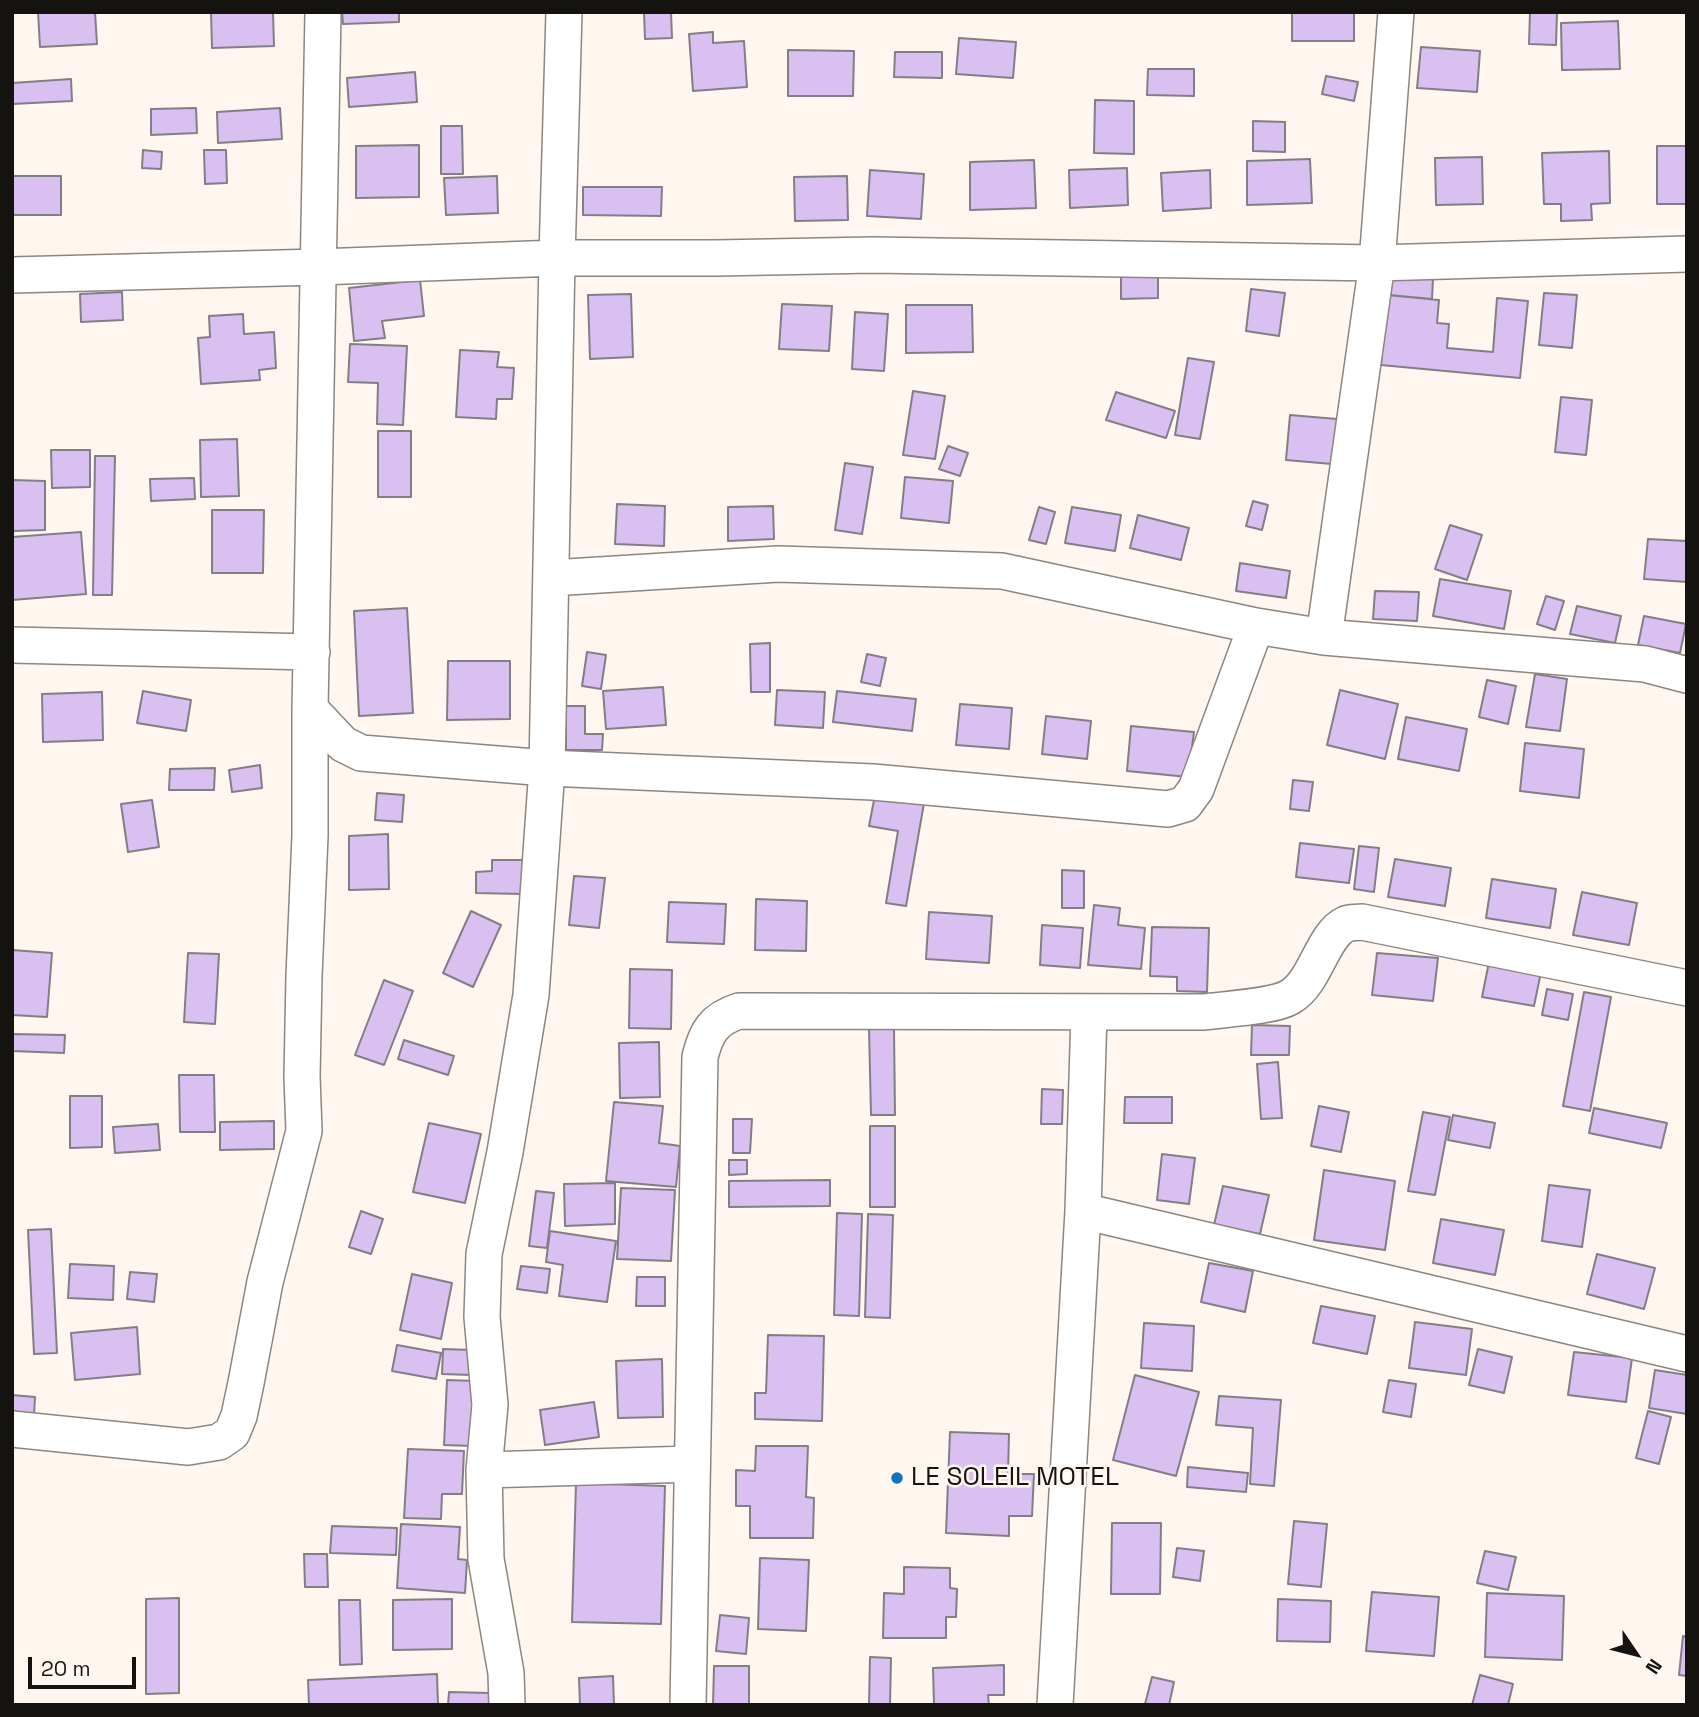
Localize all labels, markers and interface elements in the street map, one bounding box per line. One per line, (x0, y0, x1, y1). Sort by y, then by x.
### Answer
place label: LE SOLEIL MOTEL (911, 1462, 1119, 1494)
marker: LE SOLEIL MOTEL (889, 1470, 905, 1486)
north arrow (1601, 1619, 1671, 1689)
scale bar (32, 1644, 140, 1688)
text: N (1640, 1654, 1668, 1679)
text: 20 m (41, 1655, 91, 1682)

